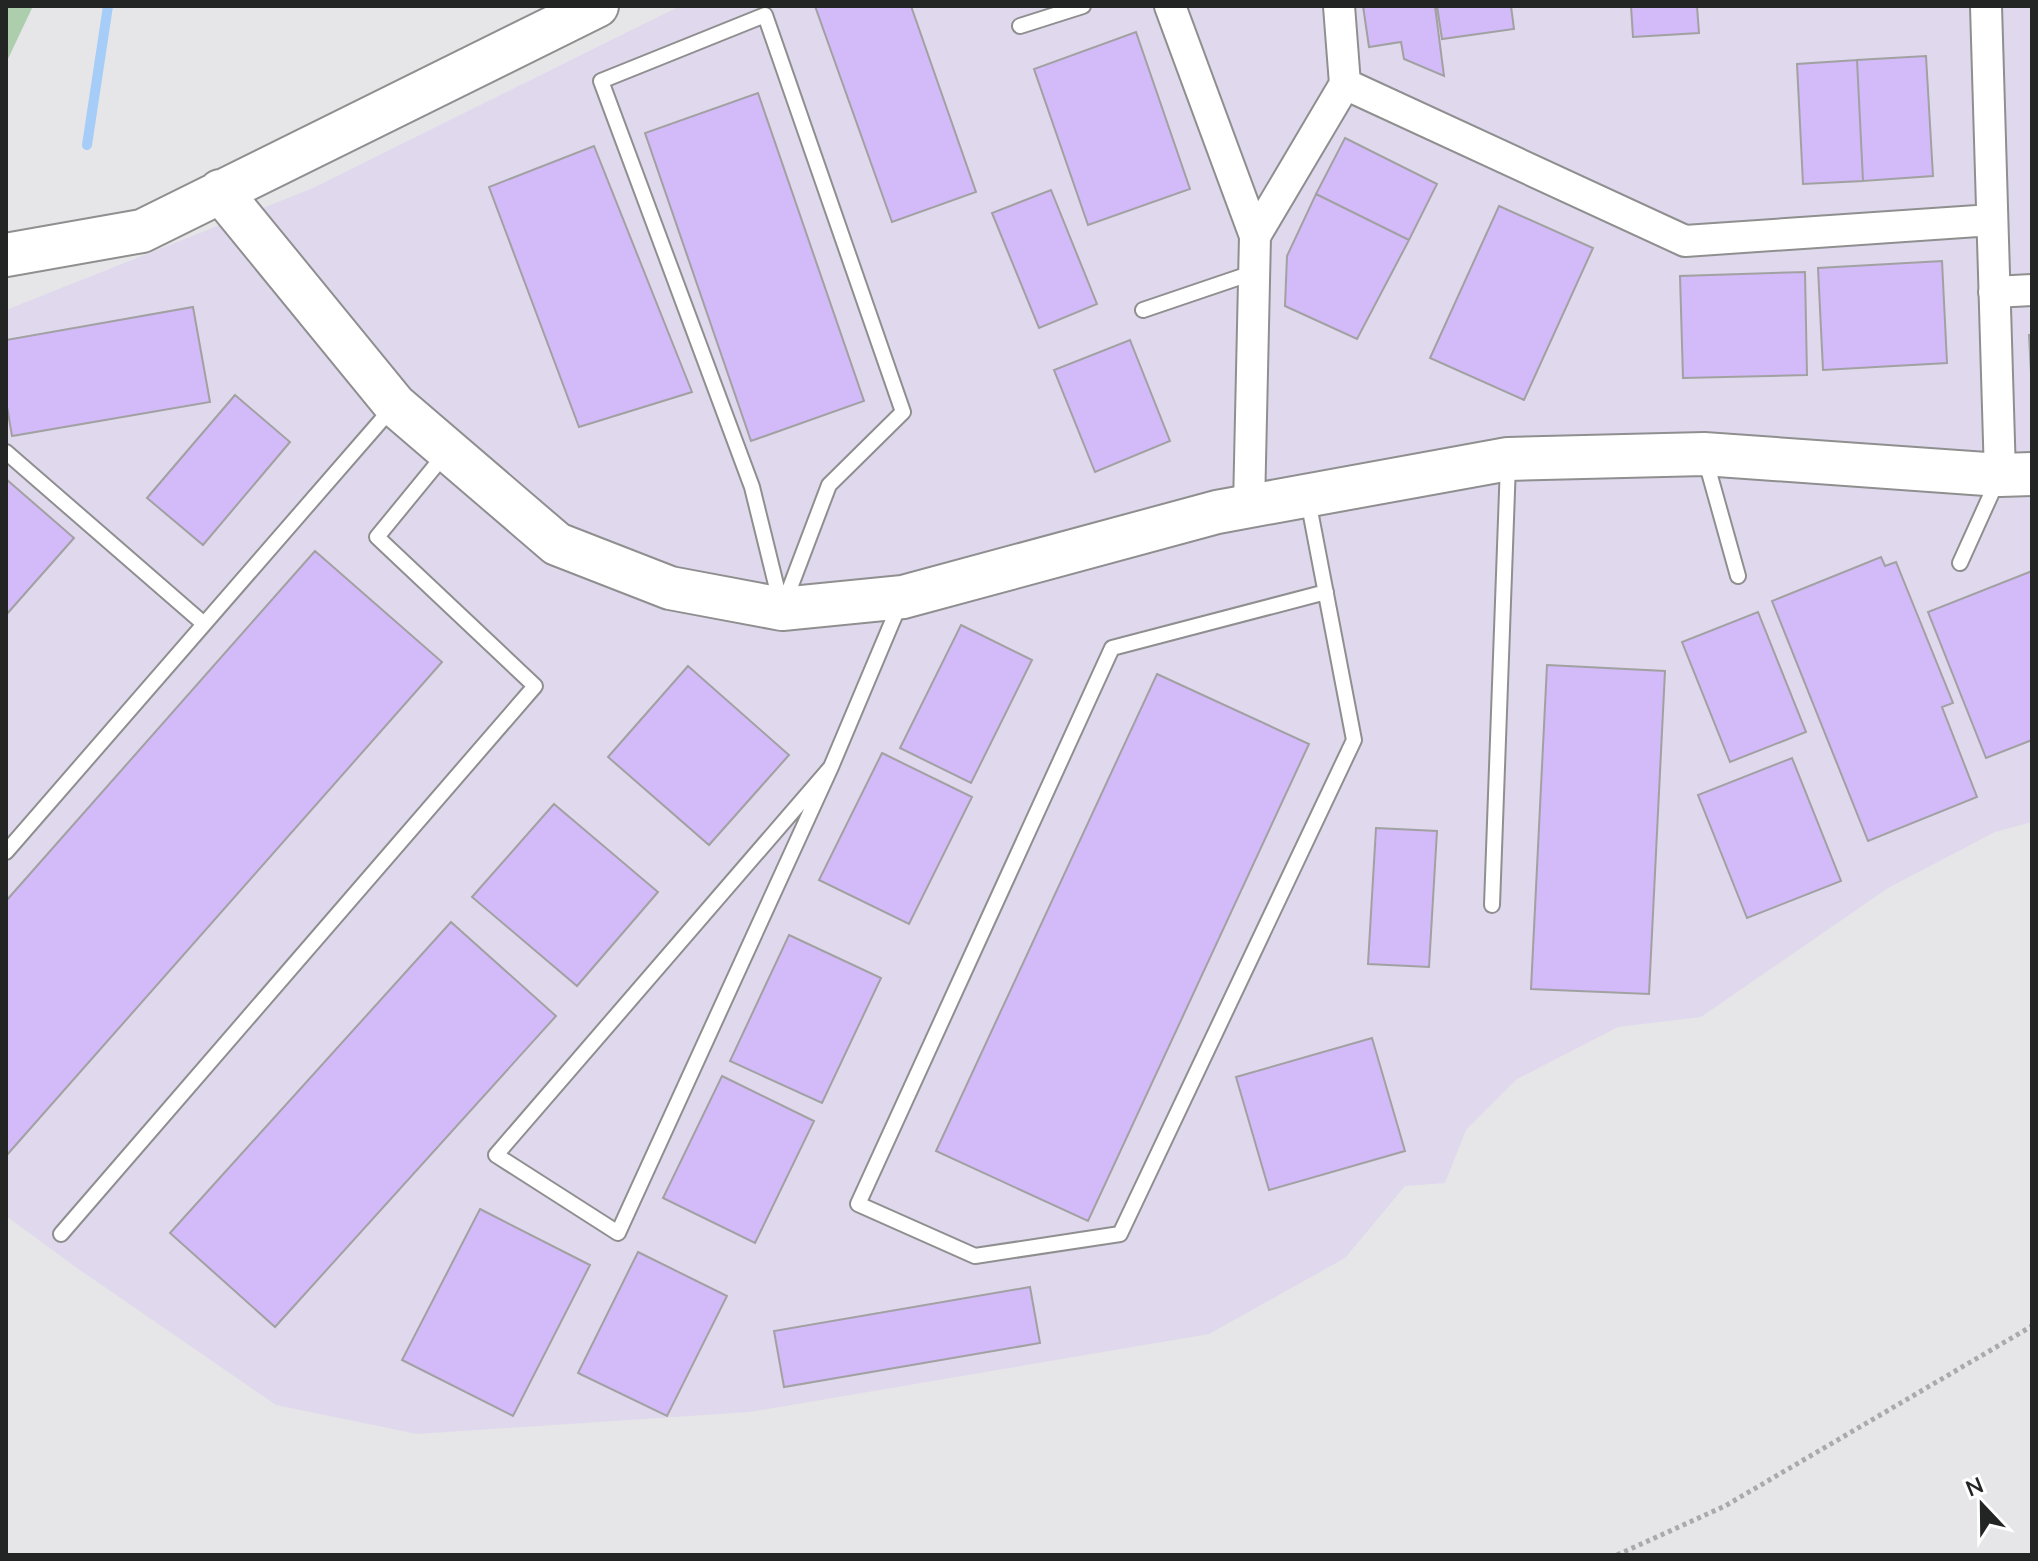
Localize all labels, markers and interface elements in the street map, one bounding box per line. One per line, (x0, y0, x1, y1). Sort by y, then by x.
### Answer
north arrow (1942, 1465, 2022, 1545)
text: N (1962, 1470, 1988, 1504)

